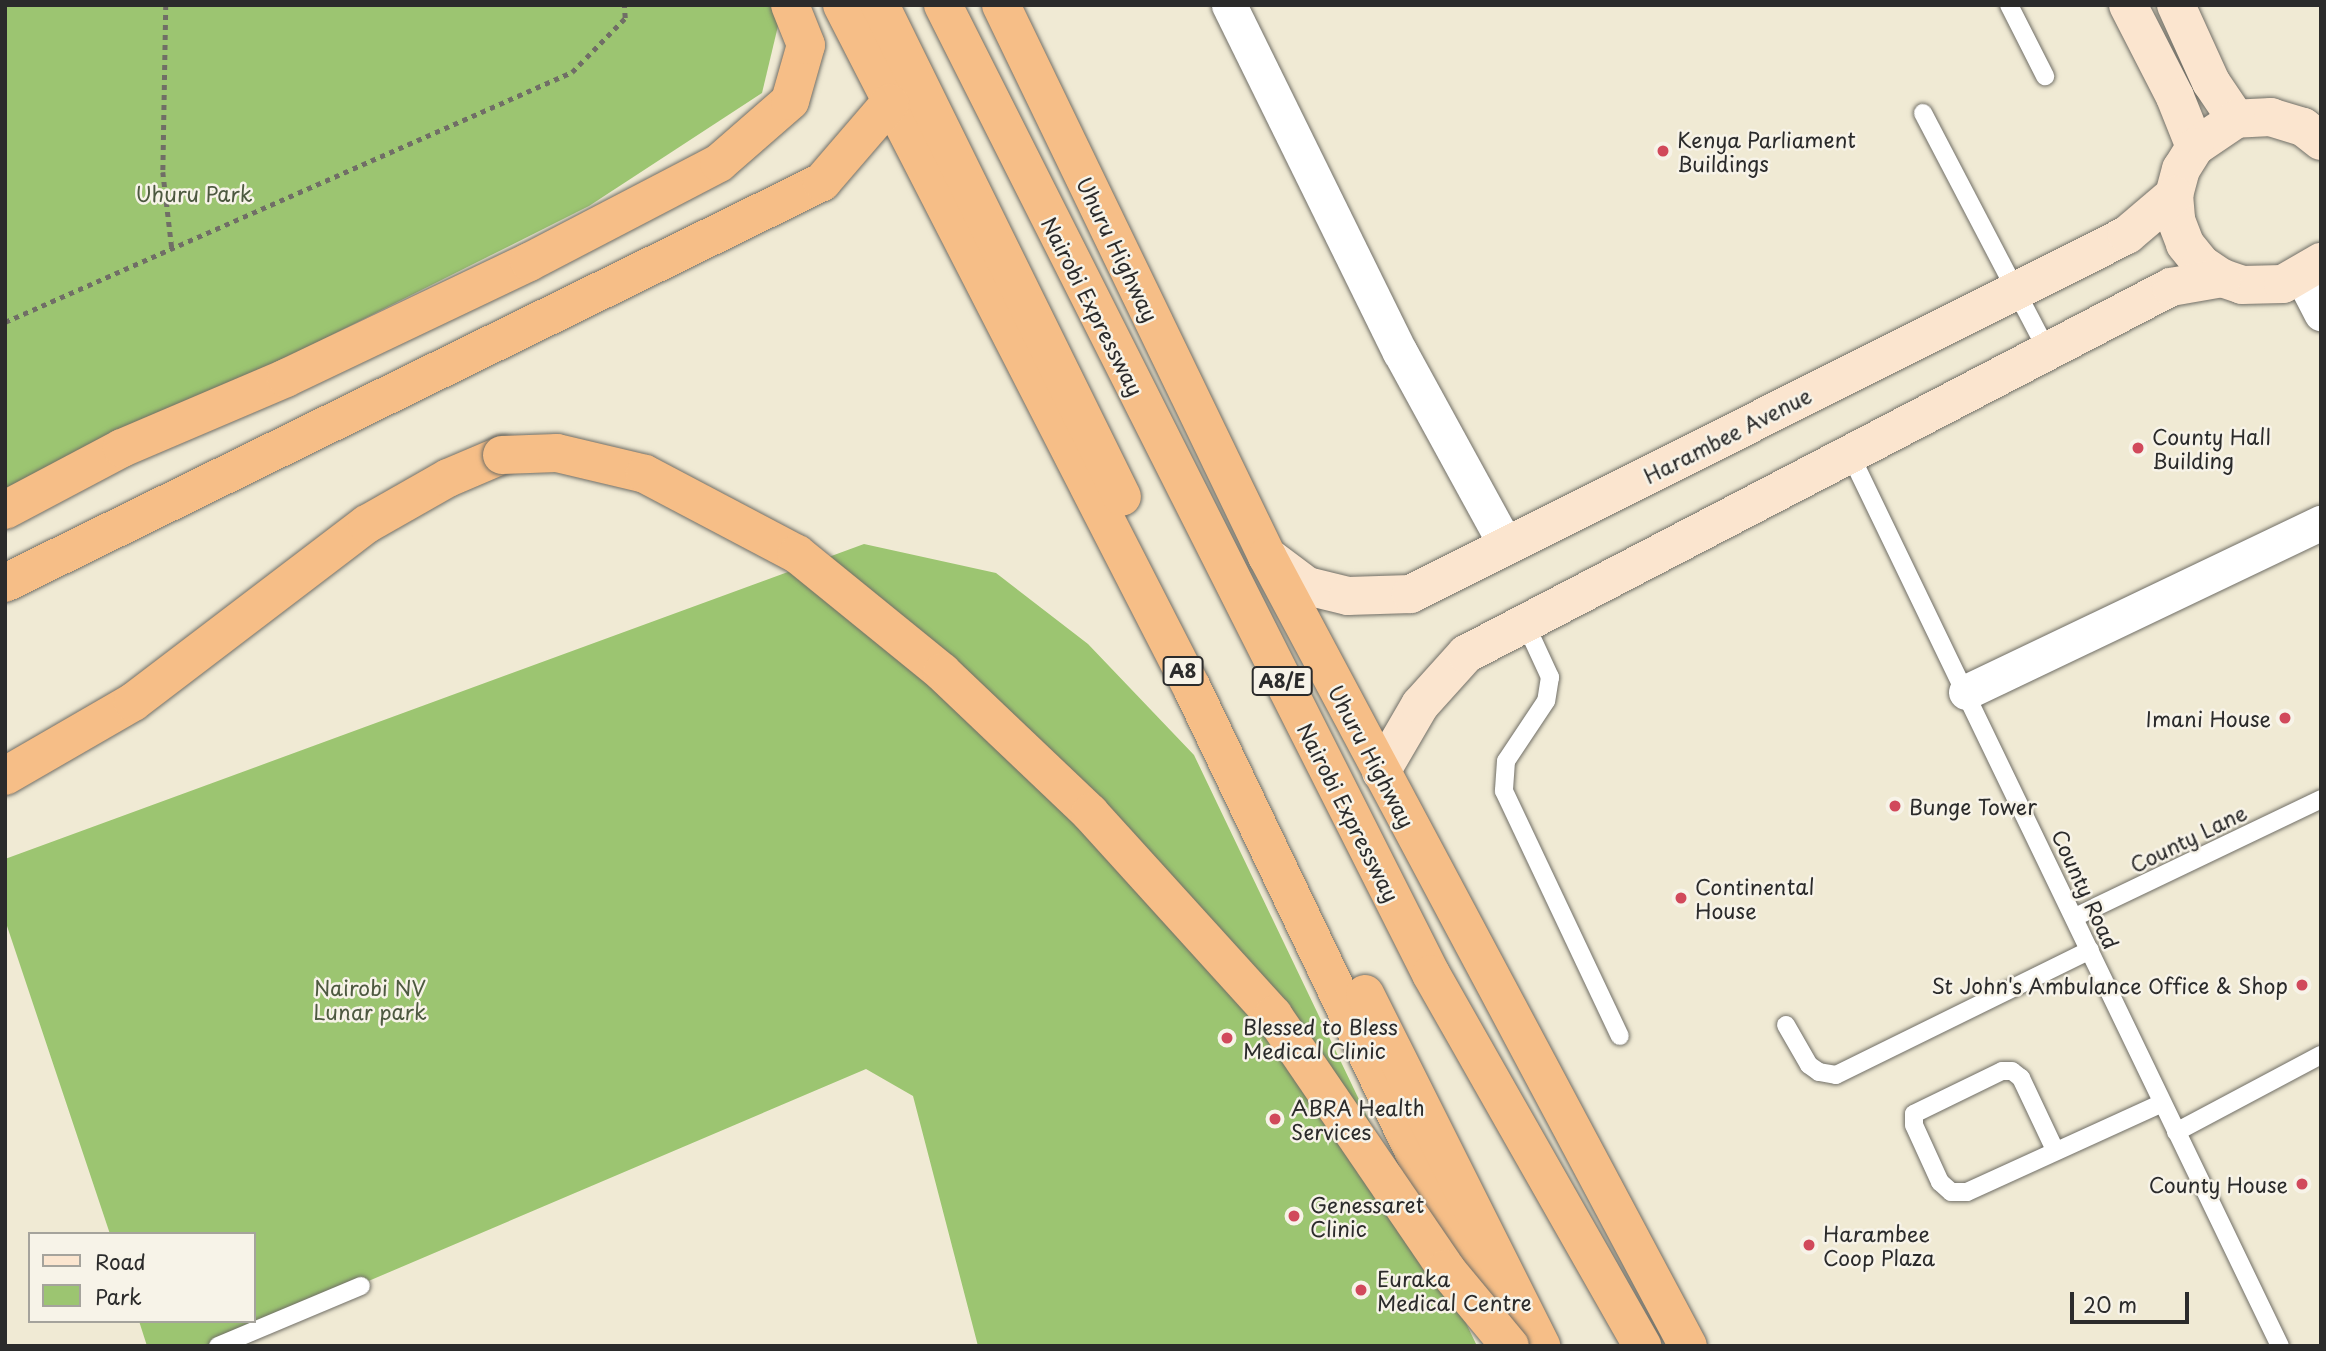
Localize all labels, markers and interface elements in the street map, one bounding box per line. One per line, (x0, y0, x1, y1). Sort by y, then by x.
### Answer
place label: Kenya Parliament Buildings (1677, 126, 1858, 176)
marker: Kenya Parliament Buildings (1655, 143, 1671, 159)
street label: Uhuru Highway (1072, 173, 1164, 325)
park label: Uhuru Park (136, 180, 252, 206)
street label: Nairobi Expressway (1037, 212, 1149, 400)
street label: Harambee Avenue (1639, 382, 1815, 488)
place label: County Hall Building (2152, 423, 2272, 473)
marker: County Hall Building (2130, 440, 2146, 456)
road number: A8 (1162, 656, 1204, 686)
road number: A8/E (1250, 666, 1314, 696)
street label: Uhuru Highway (1324, 680, 1420, 832)
place label: Imani House (2145, 705, 2271, 731)
marker: Imani House (2277, 710, 2293, 726)
street label: Nairobi Expressway (1293, 718, 1405, 906)
place label: Bunge Tower (1909, 793, 2037, 819)
marker: Bunge Tower (1887, 798, 1903, 814)
street label: County Lane (2125, 799, 2251, 877)
street label: County Road (2047, 825, 2125, 953)
place label: Continental House (1695, 873, 1815, 923)
marker: Continental House (1673, 890, 1689, 906)
place label: St John's Ambulance Office & Shop (1930, 972, 2288, 998)
park label: Nairobi NV Lunar park (313, 974, 427, 1024)
marker: St John's Ambulance Office & Shop (2294, 977, 2310, 993)
place label: Blessed to Bless Medical Clinic (1243, 1013, 1399, 1063)
marker: Blessed to Bless Medical Clinic (1217, 1028, 1237, 1048)
place label: ABRA Health Services (1291, 1094, 1429, 1144)
marker: ABRA Health Services (1265, 1109, 1285, 1129)
place label: County House (2147, 1171, 2288, 1197)
marker: County House (2294, 1176, 2310, 1192)
place label: Genessaret Clinic (1310, 1191, 1424, 1241)
marker: Genessaret Clinic (1284, 1206, 1304, 1226)
place label: Harambee Coop Plaza (1823, 1220, 1935, 1270)
legend (28, 1232, 256, 1323)
marker: Harambee Coop Plaza (1801, 1237, 1817, 1253)
text: Road (95, 1245, 146, 1277)
place label: Euraka Medical Centre (1377, 1265, 1531, 1315)
scale bar (2074, 1278, 2193, 1322)
text: Park (95, 1280, 142, 1312)
marker: Euraka Medical Centre (1351, 1280, 1371, 1300)
text: 20 m (2083, 1288, 2137, 1320)

